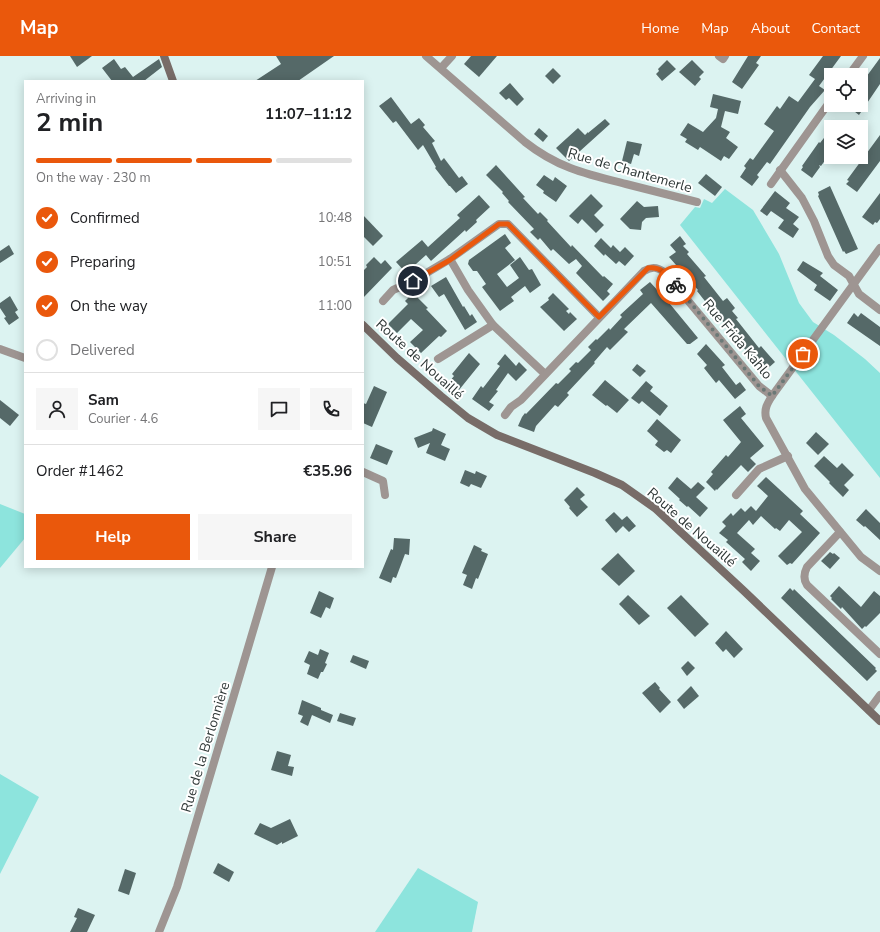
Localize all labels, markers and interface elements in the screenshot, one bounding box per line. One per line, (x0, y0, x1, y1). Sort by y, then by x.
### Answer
text: Map (20, 15, 58, 41)
text: Home (641, 19, 679, 38)
text: Map (701, 19, 729, 38)
text: About (751, 19, 790, 38)
text: Contact (812, 19, 860, 38)
map controls (824, 68, 868, 164)
button: locate (824, 68, 868, 112)
text: Arriving in (36, 90, 96, 108)
text: 11:07–11:12 (265, 104, 352, 124)
text: 2 min (36, 105, 103, 140)
button: layers (824, 120, 868, 164)
street label: Rue de Chantemerle (565, 144, 694, 197)
text: On the way · 230 m (36, 169, 151, 187)
icon: check (36, 207, 58, 229)
text: Confirmed (70, 208, 140, 228)
text: 10:48 (318, 209, 352, 227)
icon: check (36, 251, 58, 273)
text: Preparing (70, 252, 135, 272)
text: 10:51 (318, 253, 352, 271)
pin (396, 264, 430, 298)
courier (656, 265, 696, 305)
icon: home (402, 270, 424, 292)
icon: bike (665, 274, 687, 296)
icon: check (36, 295, 58, 317)
street label: Rue Frida Kahlo (698, 295, 777, 384)
text: On the way (70, 296, 148, 316)
text: 11:00 (318, 297, 352, 315)
street label: Route de Nouaillé (372, 315, 468, 404)
pin (786, 337, 820, 371)
text: Delivered (70, 340, 135, 360)
icon: bag (792, 343, 814, 365)
button: person (36, 388, 78, 430)
button: chat (258, 388, 300, 430)
button: phone (310, 388, 352, 430)
text: Sam (88, 390, 119, 410)
text: Courier · 4.6 (88, 410, 158, 428)
text: Order #1462 (36, 461, 124, 481)
text: €35.96 (303, 461, 352, 481)
street label: Route de Nouaillé (643, 483, 740, 571)
button: Help (36, 514, 190, 560)
button: Share (198, 514, 352, 560)
street label: Rue de la Berlonnière (177, 680, 234, 815)

